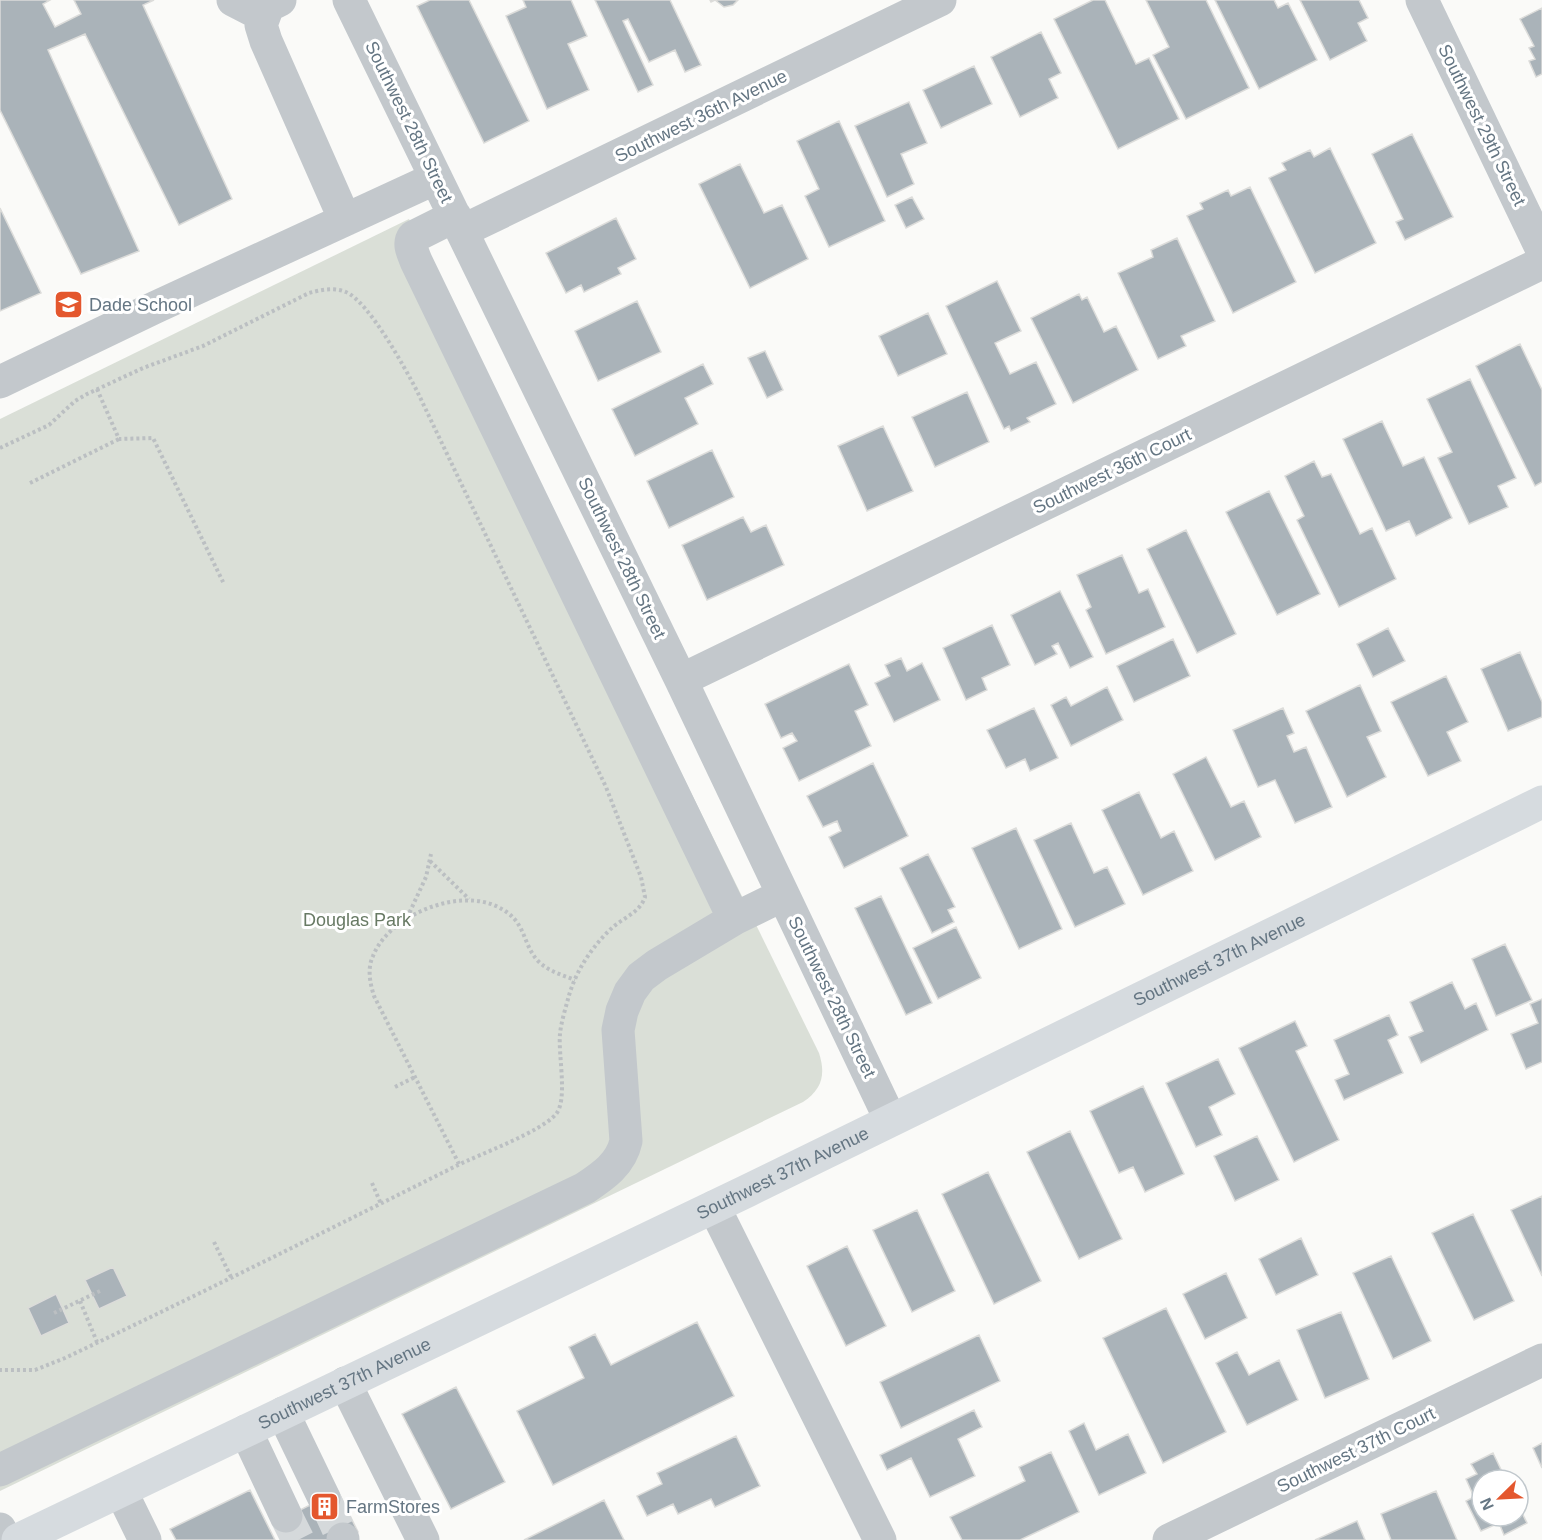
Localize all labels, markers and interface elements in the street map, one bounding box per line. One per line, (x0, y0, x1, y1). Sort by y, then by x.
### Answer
street label: Southwest 28th Street (361, 38, 457, 206)
street label: Southwest 29th Street (1434, 41, 1530, 209)
street label: Southwest 36th Avenue (612, 66, 790, 166)
school or university icon: Dade School (52, 289, 84, 321)
place label: Dade School (89, 295, 192, 315)
street label: Southwest 36th Court (1030, 424, 1194, 518)
street label: Southwest 28th Street (574, 474, 670, 642)
street label: Southwest 37th Avenue (1130, 909, 1309, 1010)
park label: Douglas Park (303, 910, 412, 930)
street label: Southwest 28th Street (784, 913, 880, 1081)
street label: Southwest 37th Avenue (693, 1123, 872, 1224)
street label: Southwest 37th Avenue (255, 1334, 434, 1434)
street label: Southwest 37th Court (1274, 1403, 1438, 1497)
north arrow (1470, 1468, 1530, 1528)
building icon: FarmStores (309, 1491, 341, 1523)
text: N (1477, 1495, 1497, 1513)
place label: FarmStores (346, 1497, 440, 1517)

